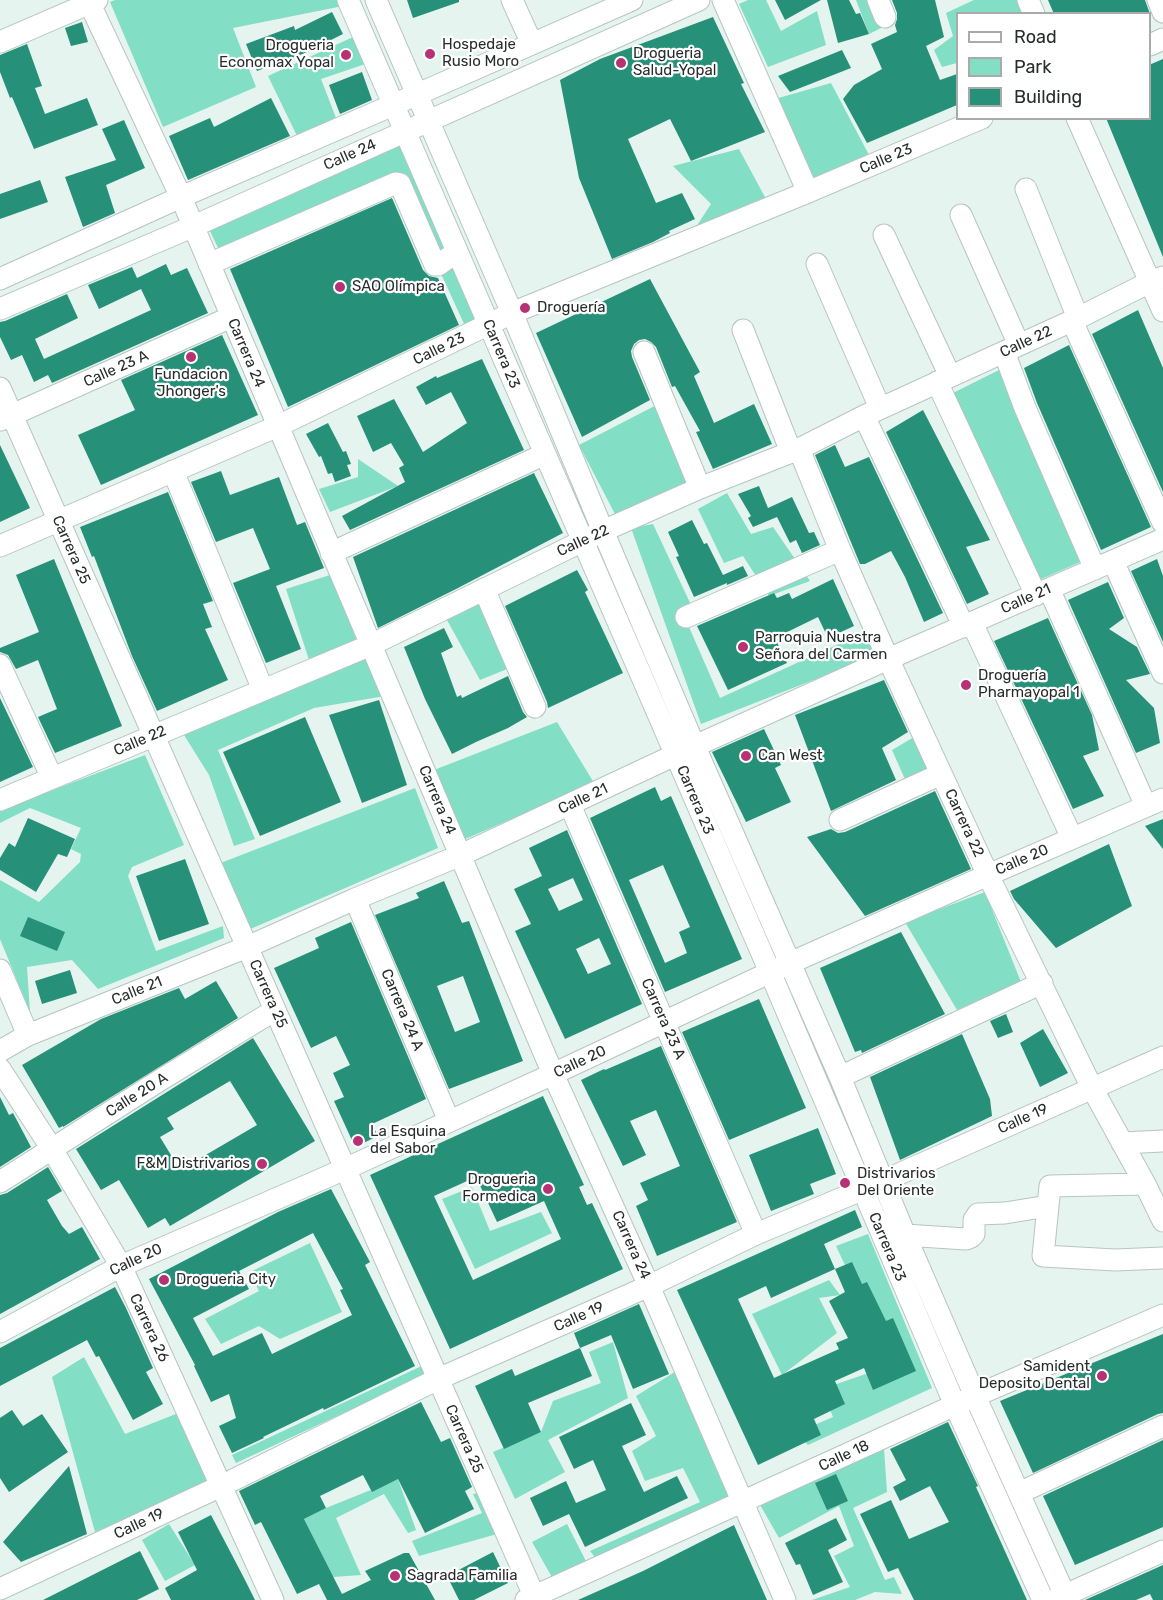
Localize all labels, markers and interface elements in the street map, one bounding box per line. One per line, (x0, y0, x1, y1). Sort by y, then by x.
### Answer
legend (956, 12, 1151, 120)
text: Road (1014, 26, 1057, 48)
place label: Hospedaje Rusio Moro (442, 36, 519, 71)
place label: Drogueria Economax Yopal (219, 37, 334, 72)
place label: Drogueria Salud-Yopal (633, 45, 716, 80)
marker: Hospedaje Rusio Moro (423, 47, 437, 61)
marker: Drogueria Economax Yopal (339, 48, 353, 62)
marker: Drogueria Salud-Yopal (614, 56, 628, 70)
text: Park (1014, 56, 1051, 78)
text: Building (1014, 86, 1082, 108)
street label: Calle 24 (321, 135, 379, 175)
street label: Calle 23 (857, 140, 915, 178)
place label: SAO Olímpica (352, 278, 445, 296)
marker: SAO Olímpica (333, 280, 347, 294)
place label: Droguería (537, 299, 605, 317)
marker: Droguería (518, 301, 532, 315)
street label: Carrera 24 (223, 316, 269, 390)
street label: Carrera 23 (478, 317, 524, 391)
street label: Calle 22 (997, 322, 1055, 362)
street label: Calle 23 (410, 329, 468, 369)
street label: Calle 23 A (81, 347, 151, 391)
marker: Fundacion Jhonger's (184, 350, 198, 364)
place label: Fundacion Jhonger's (154, 366, 228, 401)
street label: Carrera 25 (48, 513, 94, 587)
street label: Calle 22 (554, 521, 612, 561)
street label: Calle 21 (998, 580, 1054, 618)
place label: Parroquia Nuestra Señora del Carmen (755, 629, 887, 664)
marker: Parroquia Nuestra Señora del Carmen (736, 640, 750, 654)
place label: Droguería Pharmayopal 1 (978, 667, 1080, 702)
marker: Droguería Pharmayopal 1 (959, 678, 973, 692)
street label: Calle 22 (111, 722, 169, 760)
place label: Can West (758, 747, 823, 765)
marker: Can West (739, 749, 753, 763)
street label: Carrera 24 (414, 763, 460, 837)
street label: Carrera 23 (672, 763, 718, 837)
street label: Calle 21 (555, 780, 611, 818)
street label: Carrera 22 (940, 786, 988, 860)
street label: Calle 20 (993, 841, 1051, 879)
street label: Carrera 25 (245, 957, 291, 1031)
street label: Carrera 24 A (377, 966, 427, 1054)
street label: Calle 21 (109, 973, 165, 1009)
street label: Carrera 23 A (637, 976, 689, 1062)
street label: Calle 20 (551, 1042, 609, 1082)
street label: Calle 20 A (103, 1069, 171, 1121)
street label: Calle 19 (995, 1100, 1051, 1138)
place label: La Esquina del Sabor (370, 1123, 446, 1158)
marker: La Esquina del Sabor (351, 1134, 365, 1148)
place label: F&M Distrivarios (137, 1155, 250, 1173)
marker: F&M Distrivarios (255, 1157, 269, 1171)
place label: Distrivarios Del Oriente (857, 1165, 936, 1200)
place label: Drogueria Formedica (462, 1171, 536, 1206)
marker: Distrivarios Del Oriente (838, 1176, 852, 1190)
marker: Drogueria Formedica (541, 1182, 555, 1196)
street label: Carrera 24 (608, 1208, 654, 1282)
street label: Carrera 23 (864, 1210, 910, 1284)
street label: Calle 20 (107, 1240, 165, 1280)
place label: Drogueria City (176, 1271, 276, 1289)
marker: Drogueria City (157, 1273, 171, 1287)
street label: Carrera 26 (125, 1291, 173, 1365)
street label: Calle 19 (551, 1298, 607, 1336)
place label: Samident Deposito Dental (979, 1358, 1090, 1393)
marker: Samident Deposito Dental (1095, 1369, 1109, 1383)
street label: Carrera 25 (441, 1402, 487, 1476)
street label: Calle 18 (816, 1437, 872, 1475)
street label: Calle 19 (111, 1505, 167, 1543)
place label: Sagrada Familia (407, 1567, 517, 1585)
marker: Sagrada Familia (388, 1569, 402, 1583)

